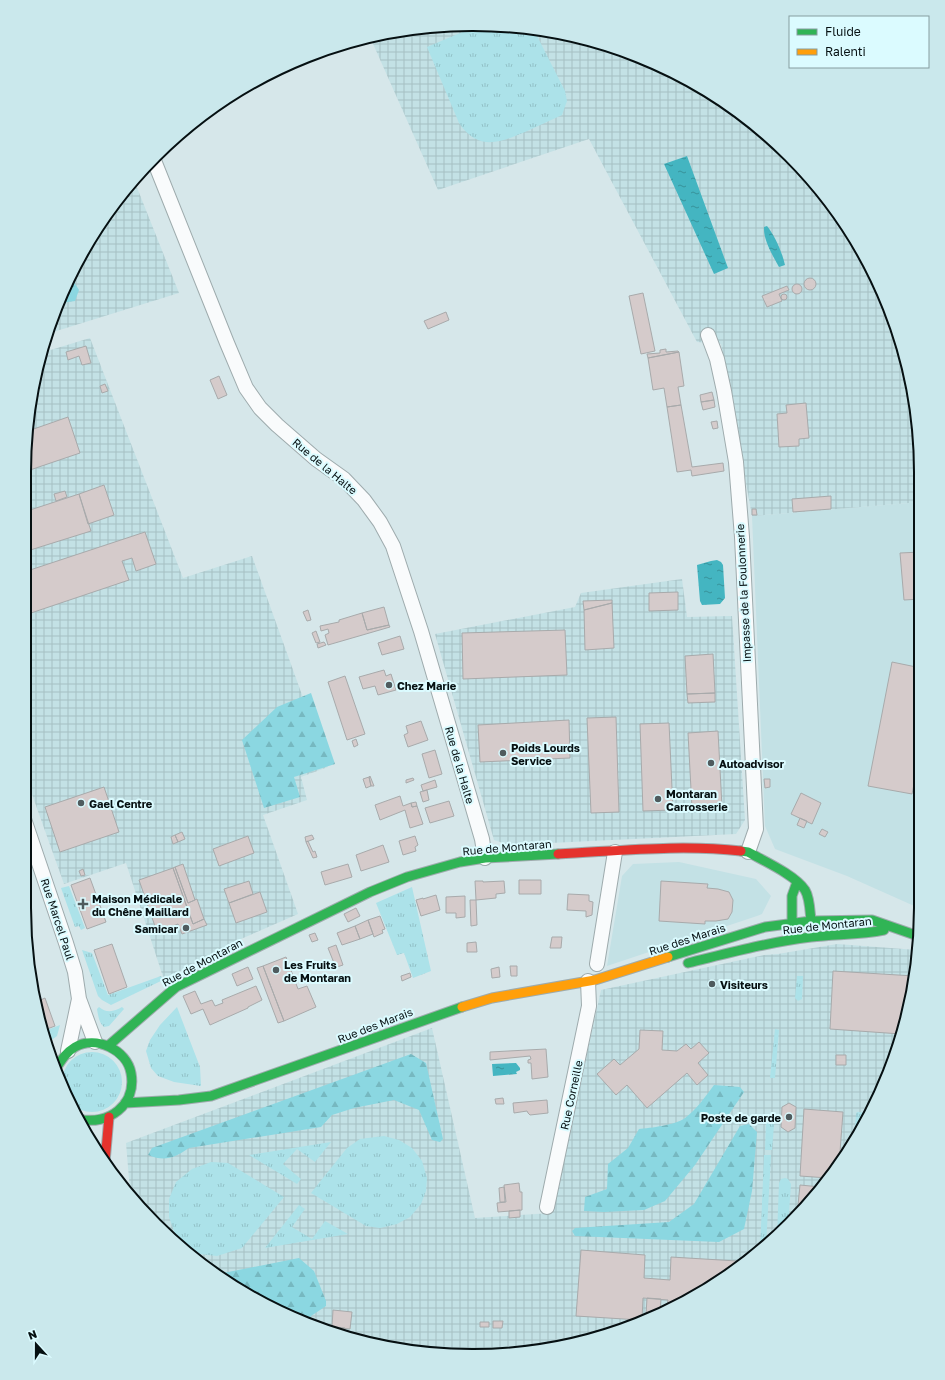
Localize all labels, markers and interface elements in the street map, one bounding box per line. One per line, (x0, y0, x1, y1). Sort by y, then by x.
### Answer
legend (789, 16, 929, 68)
text: Fluide (825, 24, 861, 39)
text: Ralenti (825, 44, 866, 59)
street label: Rue de la Halte (290, 435, 360, 497)
street label: Impasse de la Foulonnerie (733, 523, 753, 663)
place label: Chez Marie (397, 679, 457, 692)
marker: Chez Marie (384, 680, 394, 690)
street label: Rue de la Halte (443, 725, 477, 805)
place label: Poids Lourds Service (511, 741, 580, 767)
marker: Poids Lourds Service (498, 748, 508, 758)
place label: Autoadvisor (719, 757, 785, 770)
marker: Autoadvisor (706, 758, 716, 768)
place label: Montaran Carrosserie (666, 787, 728, 813)
marker: Montaran Carrosserie (653, 794, 663, 804)
place label: Gael Centre (89, 797, 153, 810)
marker: Gael Centre (76, 798, 86, 808)
street label: Rue de Montaran (462, 837, 552, 857)
street label: Rue Marcel Paul (39, 877, 77, 962)
place label: Maison Médicale du Chêne Maillard (92, 892, 189, 918)
marker: Maison Médicale du Chêne Maillard (77, 898, 89, 910)
street label: Rue de Montaran (782, 914, 872, 936)
street label: Rue des Marais (647, 920, 727, 957)
place label: Samicar (135, 922, 179, 935)
marker: Samicar (181, 923, 191, 933)
street label: Rue de Montaran (159, 935, 245, 989)
place label: Les Fruits de Montaran (284, 958, 351, 984)
marker: Les Fruits de Montaran (271, 965, 281, 975)
place label: Visiteurs (720, 978, 768, 991)
marker: Visiteurs (707, 979, 717, 989)
street label: Rue des Marais (336, 1005, 415, 1045)
street label: Rue Corneille (557, 1059, 585, 1131)
place label: Poste de garde (701, 1111, 781, 1124)
marker: Poste de garde (784, 1112, 794, 1122)
north arrow (16, 1324, 56, 1364)
text: N (26, 1327, 38, 1342)

